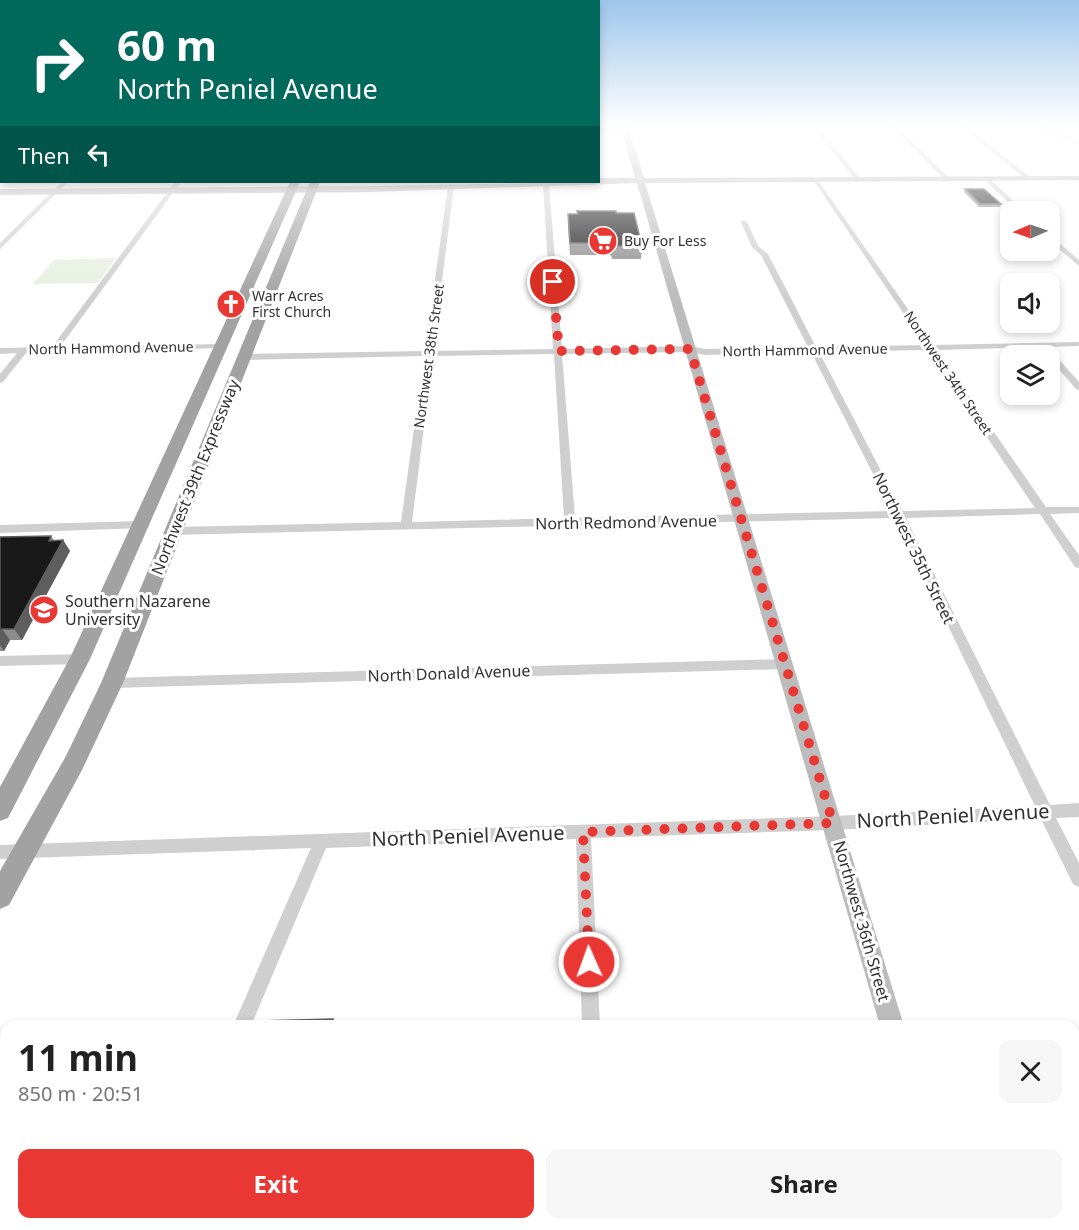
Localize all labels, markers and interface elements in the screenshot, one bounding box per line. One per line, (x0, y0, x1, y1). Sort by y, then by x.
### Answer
text: 60 m (117, 16, 217, 73)
icon: right (18, 24, 96, 102)
text: North Peniel Avenue (117, 70, 378, 107)
icon: left (82, 138, 115, 171)
text: Then (18, 140, 70, 170)
north arrow (1000, 201, 1060, 261)
map controls (1000, 201, 1060, 405)
supermarket icon: Buy For Less (587, 225, 619, 257)
place label: Buy For Less (624, 231, 707, 250)
pin (527, 256, 578, 307)
icon: arrive (536, 265, 569, 298)
button: sound (1000, 273, 1060, 333)
street label: Northwest 38th Street (409, 283, 448, 429)
place label: Warr Acres First Church (252, 286, 331, 321)
church icon: Warr Acres First Church (215, 288, 247, 320)
street label: Northwest 34th Street (900, 307, 997, 438)
street label: North Hammond Avenue (28, 337, 194, 358)
street label: North Hammond Avenue (722, 339, 888, 360)
button: layers (1000, 345, 1060, 405)
street label: Northwest 39th Expressway (146, 375, 245, 578)
street label: Northwest 35th Street (868, 469, 960, 628)
street label: North Redmond Avenue (535, 509, 717, 535)
place label: Southern Nazarene University (65, 590, 211, 630)
school or university icon: Southern Nazarene University (28, 594, 60, 626)
street label: North Donald Avenue (367, 659, 531, 687)
street label: North Peniel Avenue (856, 797, 1050, 834)
street label: North Peniel Avenue (371, 819, 565, 852)
street label: Northwest 36th Street (829, 838, 896, 1004)
position arrow (557, 930, 621, 994)
text: 11 min (18, 1033, 138, 1082)
button: close (999, 1040, 1062, 1103)
text: 850 m · 20:51 (18, 1080, 143, 1107)
button: Exit (18, 1149, 534, 1218)
button: Share (546, 1149, 1062, 1218)

